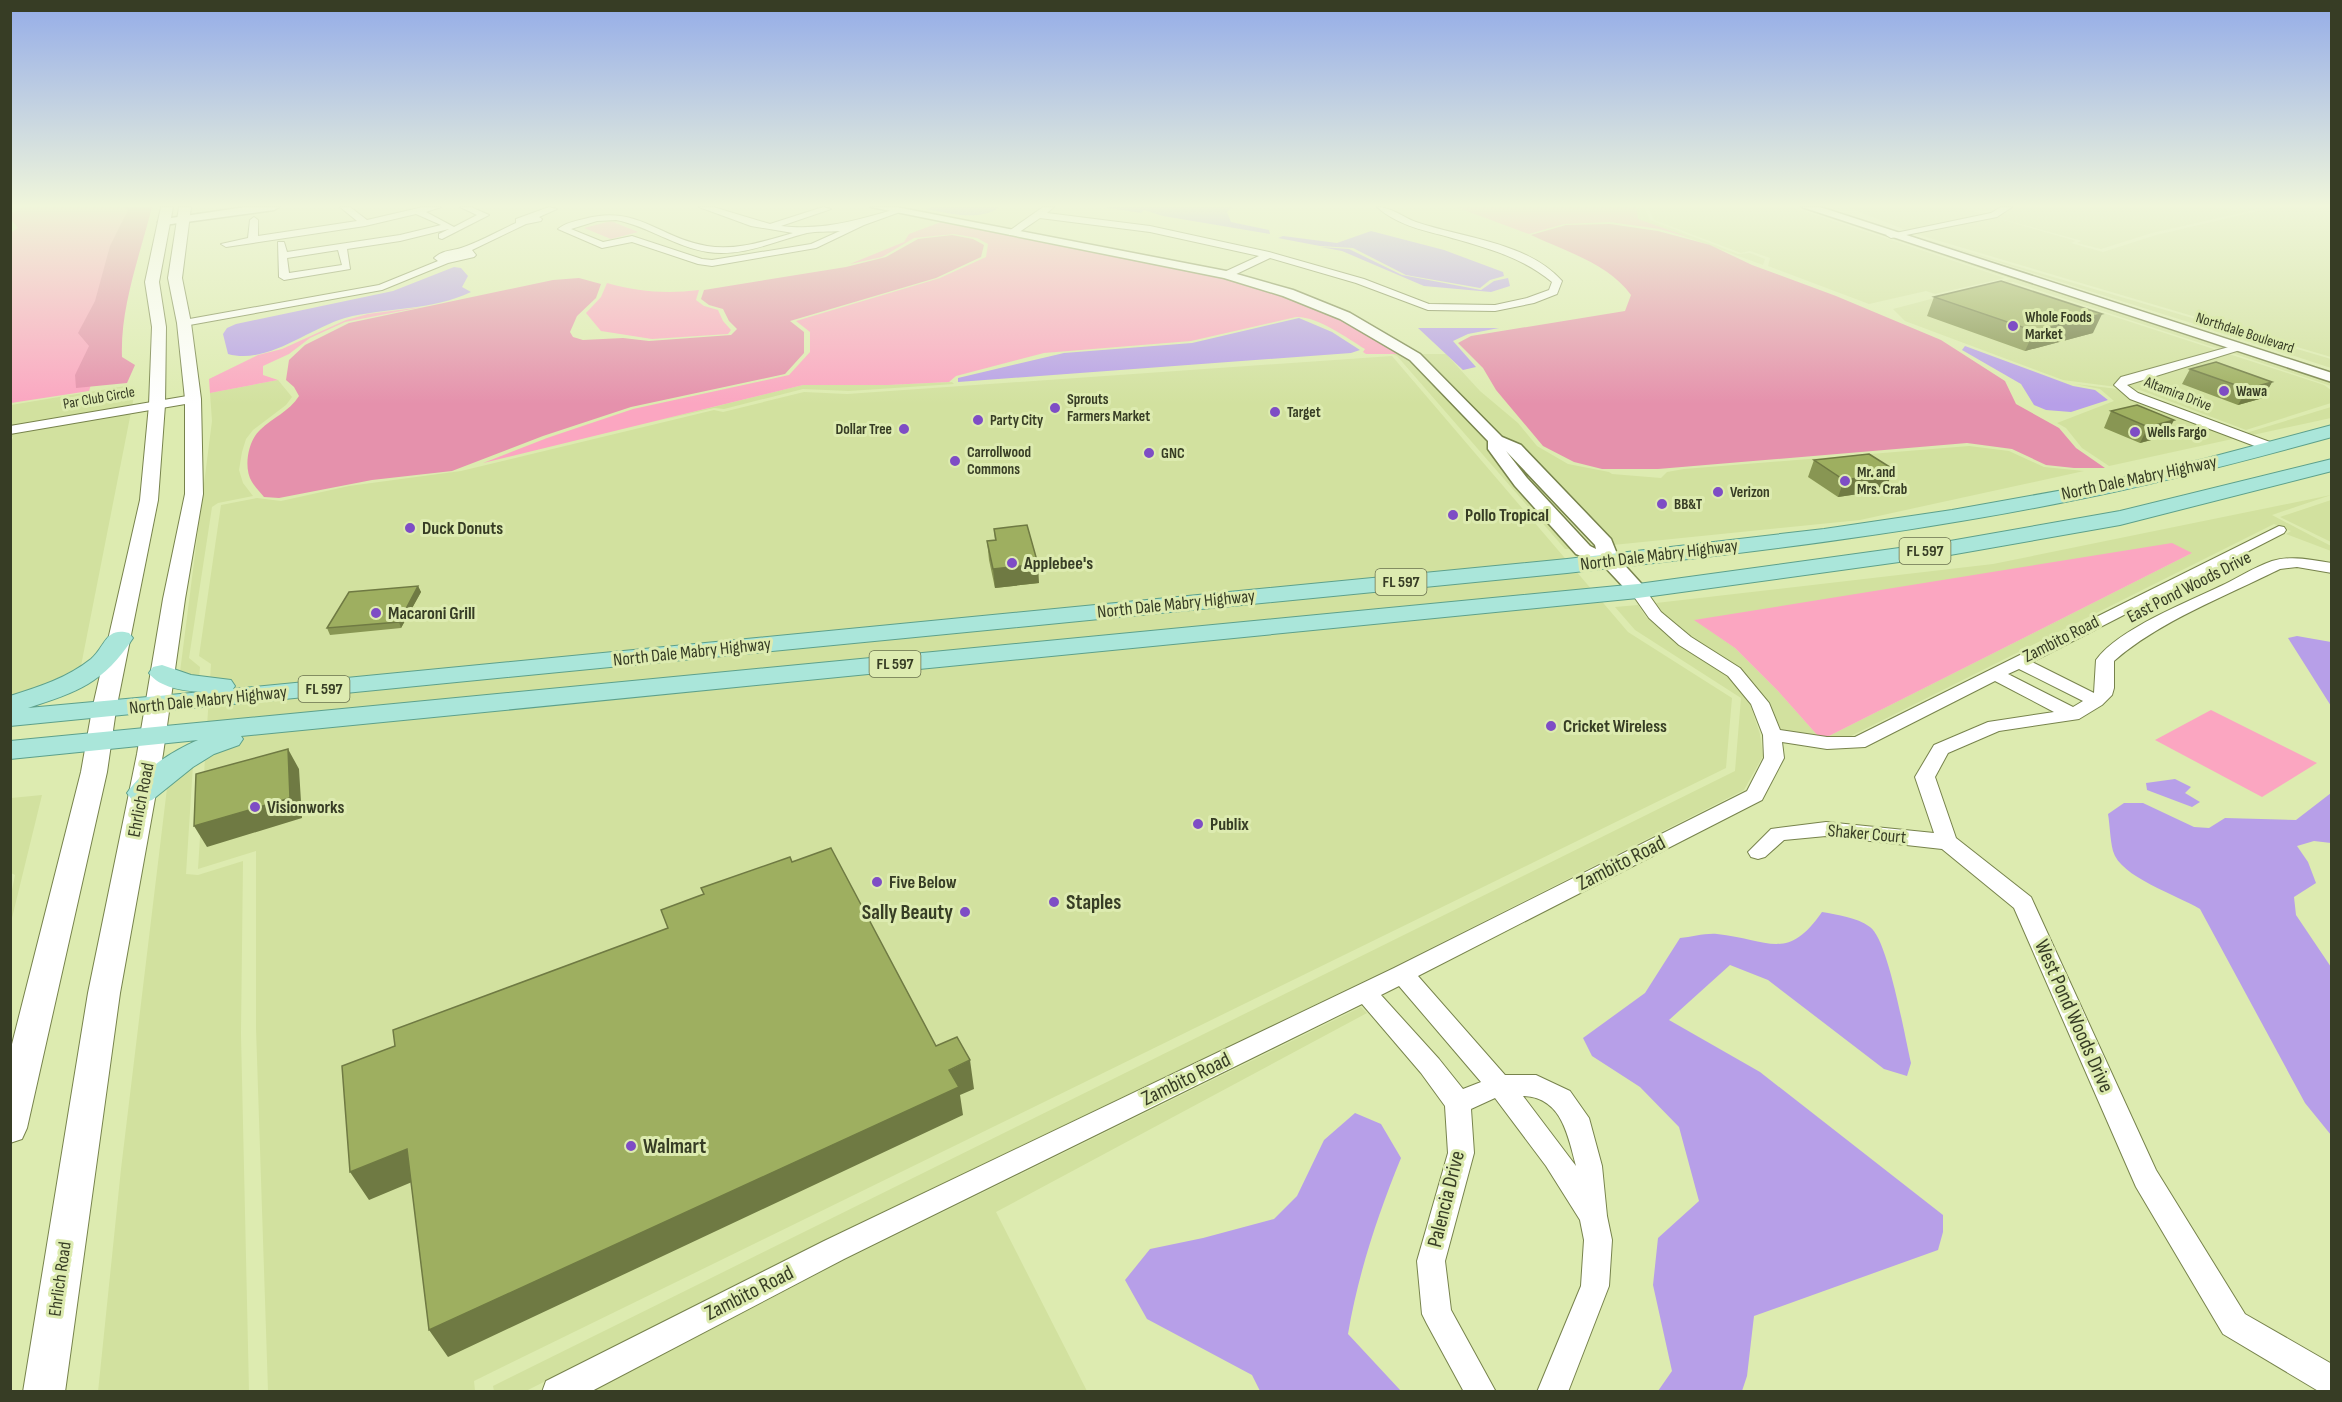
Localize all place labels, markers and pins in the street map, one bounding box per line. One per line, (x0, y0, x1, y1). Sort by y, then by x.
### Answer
place label: Whole Foods Market (2025, 308, 2092, 344)
marker: Whole Foods Market (2006, 319, 2020, 333)
place label: Wawa (2236, 382, 2267, 401)
marker: Wawa (2217, 384, 2231, 398)
place label: Sprouts Farmers Market (1067, 390, 1150, 426)
marker: Sprouts Farmers Market (1048, 401, 1062, 415)
place label: Target (1287, 403, 1321, 422)
marker: Target (1268, 405, 1282, 419)
place label: Party City (990, 411, 1044, 430)
marker: Party City (971, 413, 985, 427)
place label: Dollar Tree (836, 420, 892, 439)
marker: Dollar Tree (897, 422, 911, 436)
place label: Wells Fargo (2147, 423, 2207, 442)
marker: Wells Fargo (2128, 425, 2142, 439)
place label: Carrollwood Commons (967, 443, 1031, 479)
place label: GNC (1161, 444, 1185, 463)
marker: GNC (1142, 446, 1156, 460)
marker: Carrollwood Commons (948, 454, 962, 468)
place label: Mr. and Mrs. Crab (1857, 463, 1907, 499)
marker: Mr. and Mrs. Crab (1838, 474, 1852, 488)
place label: Verizon (1730, 483, 1770, 502)
marker: Verizon (1711, 485, 1725, 499)
place label: BB&T (1674, 495, 1703, 514)
marker: BB&T (1655, 497, 1669, 511)
place label: Pollo Tropical (1465, 505, 1549, 526)
marker: Pollo Tropical (1446, 508, 1460, 522)
place label: Duck Donuts (422, 518, 503, 539)
marker: Duck Donuts (403, 521, 417, 535)
place label: Applebee's (1023, 553, 1093, 574)
marker: Applebee's (1005, 556, 1019, 570)
place label: Macaroni Grill (388, 603, 475, 624)
marker: Macaroni Grill (369, 606, 383, 620)
place label: Cricket Wireless (1563, 716, 1667, 737)
marker: Cricket Wireless (1544, 719, 1558, 733)
place label: Visionworks (267, 797, 344, 818)
marker: Visionworks (248, 800, 262, 814)
place label: Publix (1210, 814, 1249, 835)
marker: Publix (1191, 817, 1205, 831)
place label: Five Below (889, 872, 957, 893)
marker: Five Below (870, 875, 884, 889)
place label: Staples (1066, 890, 1121, 915)
marker: Staples (1047, 895, 1061, 909)
place label: Sally Beauty (862, 900, 953, 925)
marker: Sally Beauty (958, 905, 972, 919)
place label: Walmart (643, 1134, 706, 1159)
marker: Walmart (624, 1139, 638, 1153)

